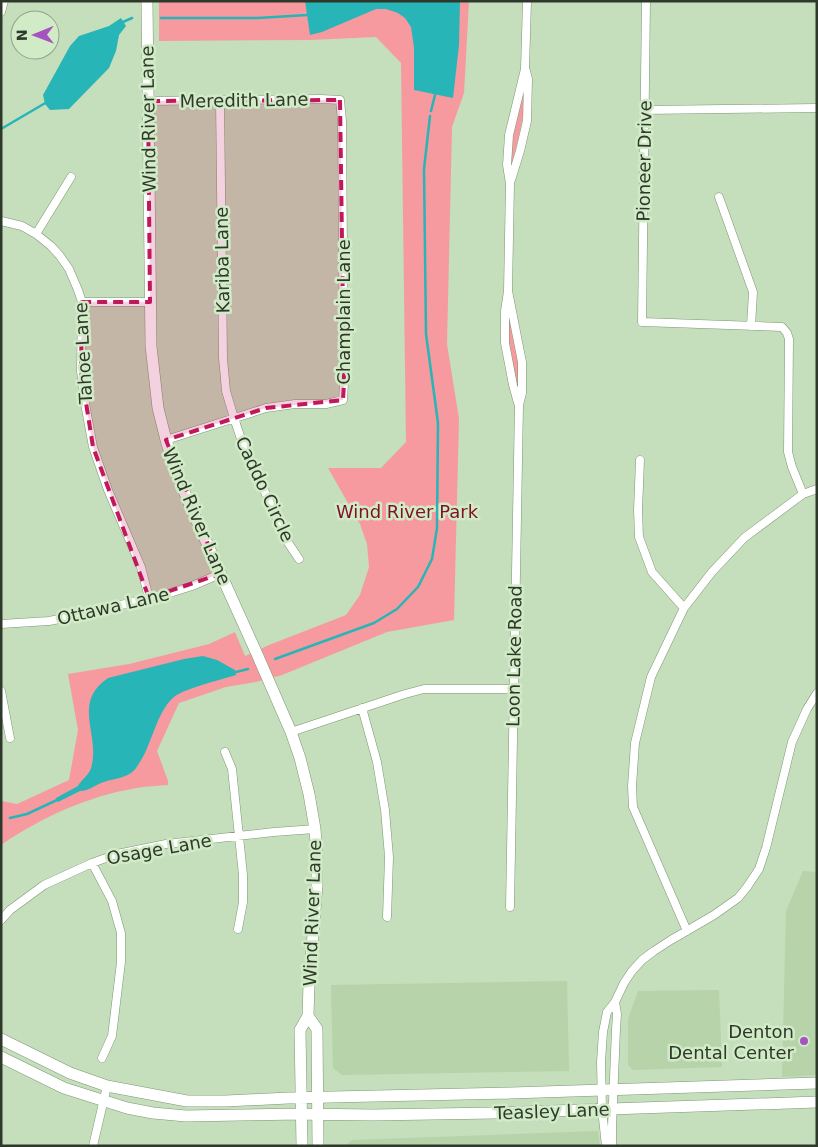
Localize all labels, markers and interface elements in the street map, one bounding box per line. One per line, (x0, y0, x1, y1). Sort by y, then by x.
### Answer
north arrow (10, 10, 60, 60)
text: N (14, 29, 30, 41)
street label: Wind River Lane (136, 45, 160, 193)
street label: Meredith Lane (179, 88, 309, 112)
street label: Pioneer Drive (632, 100, 656, 222)
street label: Kariba Lane (211, 207, 233, 313)
street label: Champlain Lane (333, 239, 354, 385)
street label: Tahoe Lane (70, 302, 96, 405)
street label: Caddo Circle (231, 433, 299, 545)
street label: Wind River Lane (159, 444, 235, 588)
park label: Wind River Park (336, 501, 479, 522)
street label: Ottawa Lane (55, 583, 171, 629)
street label: Loon Lake Road (502, 585, 526, 727)
street label: Osage Lane (105, 829, 213, 869)
street label: Wind River Lane (299, 839, 325, 987)
place label: Denton Dental Center (668, 1021, 795, 1063)
marker: Denton Dental Center (798, 1035, 810, 1047)
street label: Teasley Lane (493, 1098, 610, 1124)

